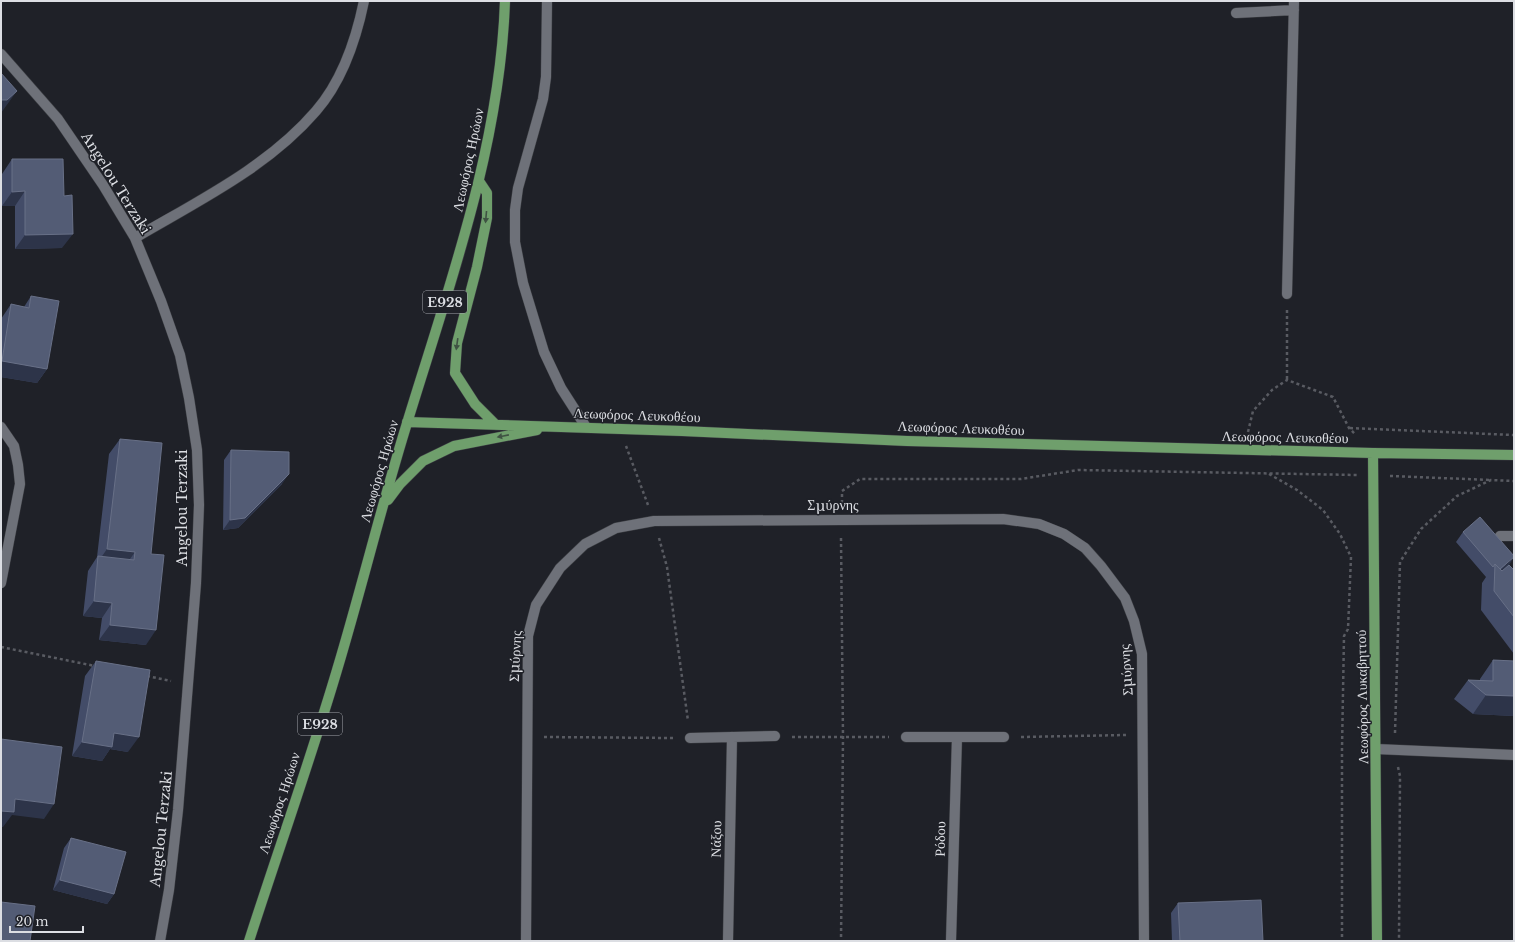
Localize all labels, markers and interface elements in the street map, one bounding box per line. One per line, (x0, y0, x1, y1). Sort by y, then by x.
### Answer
street label: Λεωφόρος Ηρώων (448, 106, 488, 214)
street label: Angelou Terzaki (77, 128, 155, 238)
one-way arrow (483, 211, 490, 223)
road number: E928 (423, 291, 467, 313)
one-way arrow (454, 338, 461, 350)
street label: Λεωφόρος Λευκοθέου (573, 404, 701, 426)
street label: Λεωφόρος Λευκοθέου (897, 417, 1025, 439)
street label: Λεωφόρος Ηρώων (356, 418, 402, 524)
street label: Λεωφόρος Λευκοθέου (1221, 427, 1349, 447)
one-way arrow (497, 434, 509, 440)
street label: Angelou Terzaki (173, 449, 191, 567)
street label: Σμύρνης (807, 496, 859, 514)
street label: Σμύρνης (505, 629, 525, 682)
street label: Λεωφόρος Λυκαβηττού (1352, 629, 1372, 765)
street label: Σμύρνης (1115, 643, 1137, 696)
road number: E928 (298, 713, 342, 735)
street label: Λεωφόρος Ηρώων (254, 750, 304, 856)
street label: Angelou Terzaki (146, 770, 176, 889)
street label: Νάξου (707, 820, 725, 858)
street label: Ρόδου (931, 821, 949, 857)
scale bar (10, 908, 83, 934)
text: 20 m (16, 914, 48, 929)

